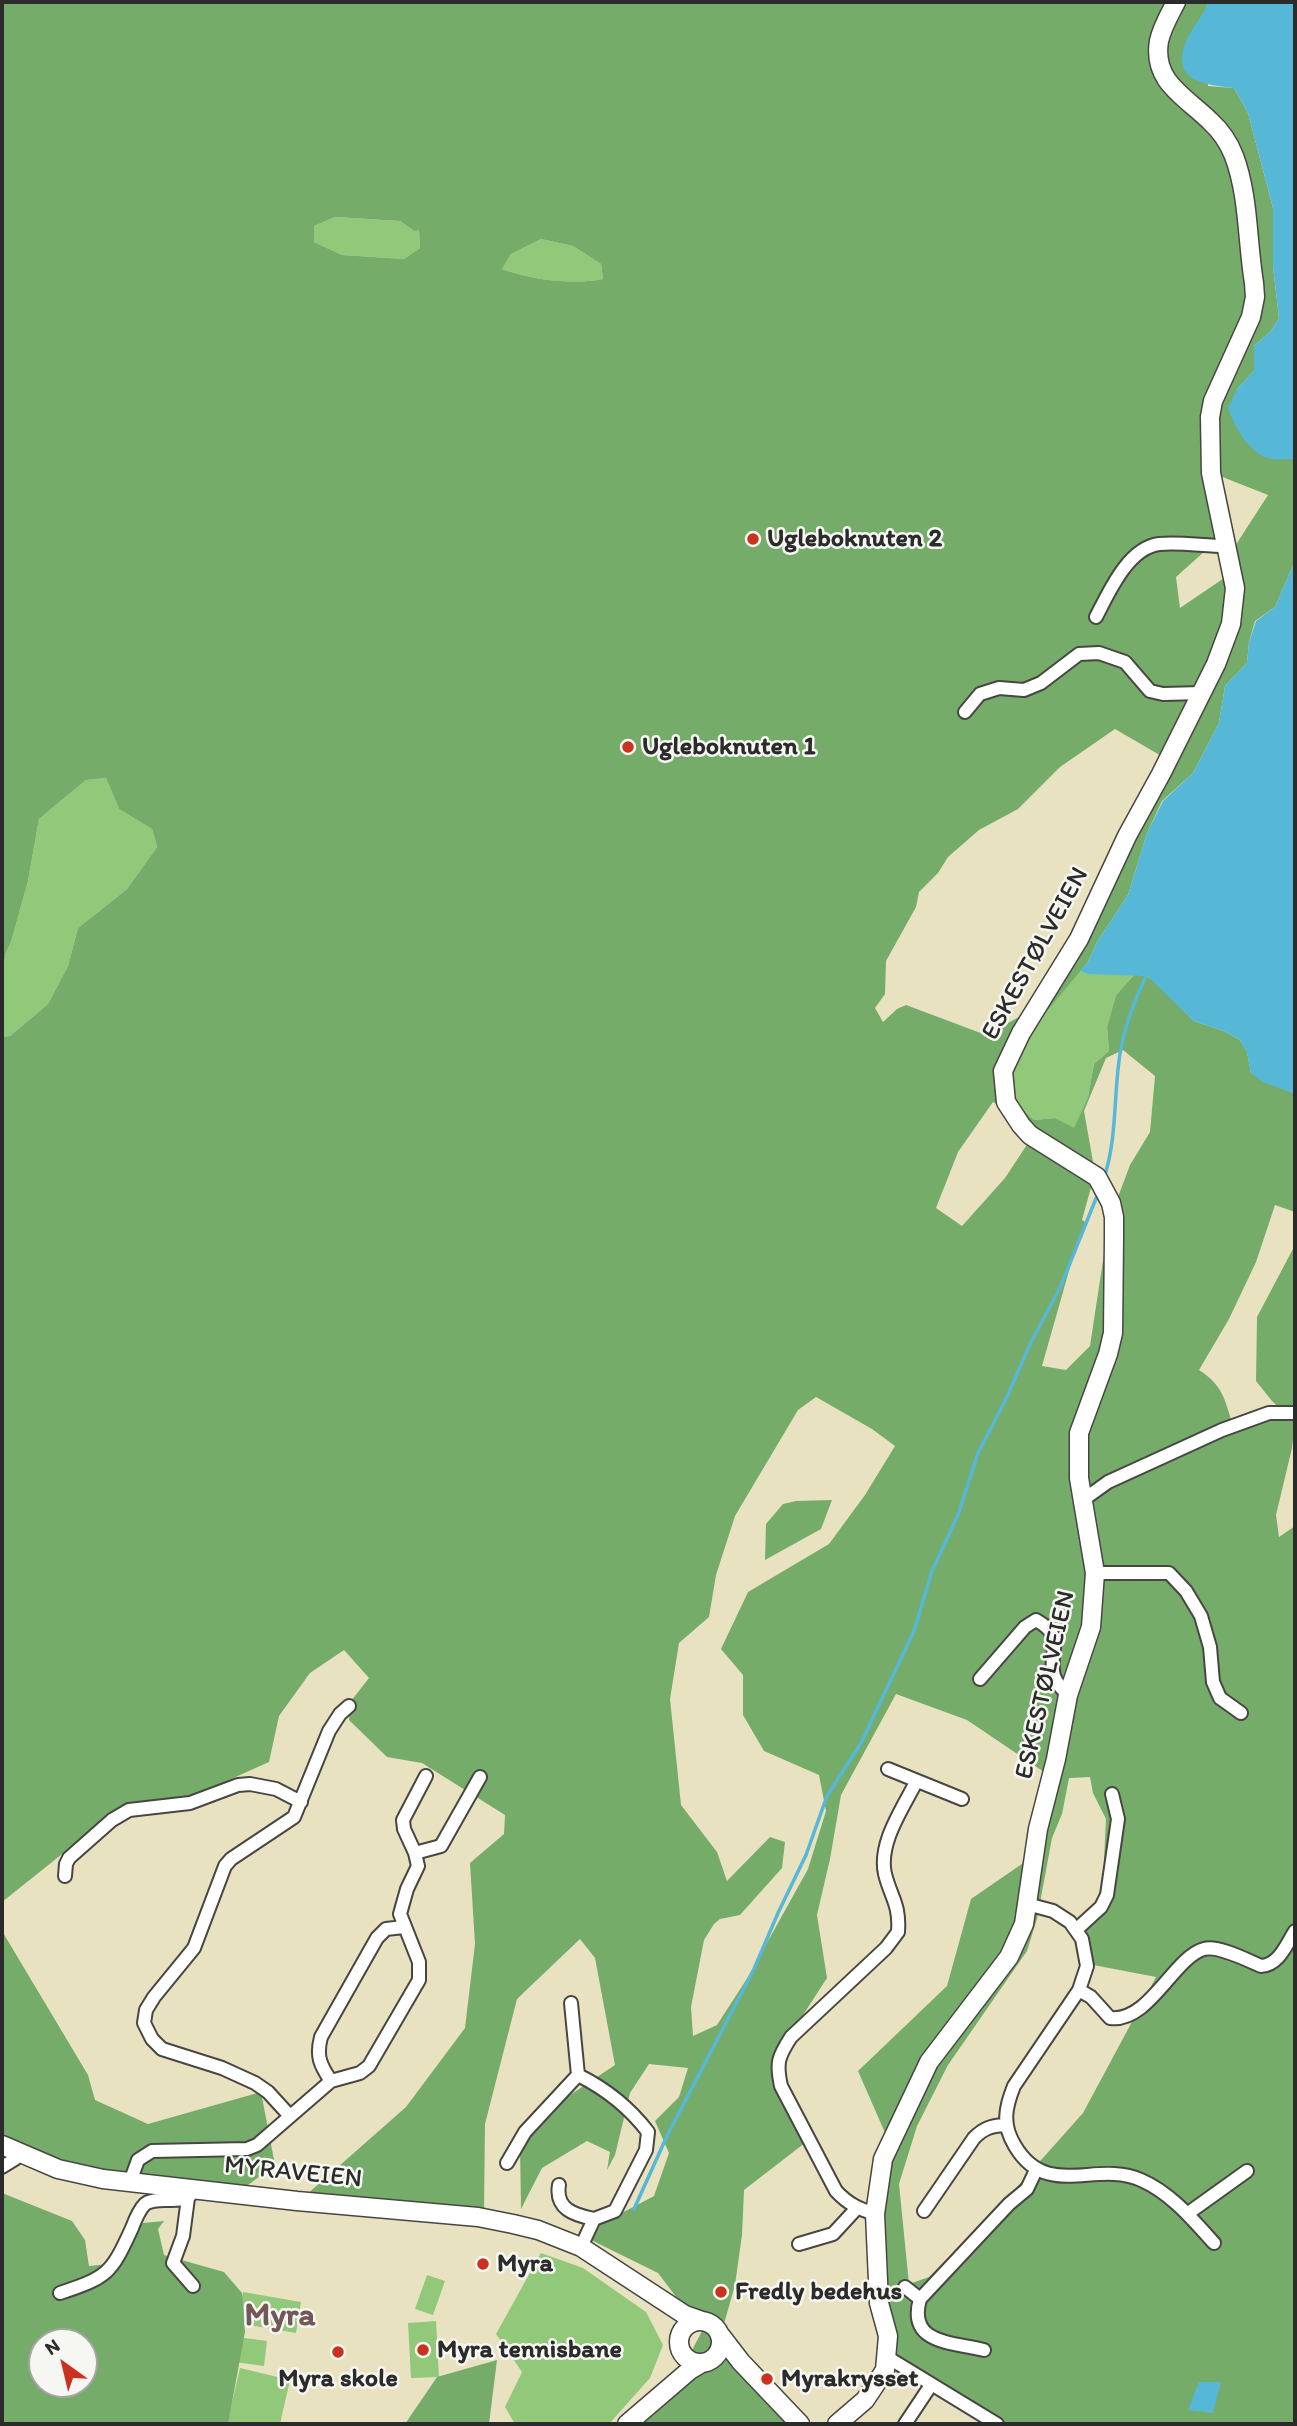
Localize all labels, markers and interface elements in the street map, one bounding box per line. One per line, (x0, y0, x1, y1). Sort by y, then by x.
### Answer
place label: Ugleboknuten 2 (767, 523, 942, 555)
marker: Ugleboknuten 2 (745, 531, 761, 547)
place label: Ugleboknuten 1 (642, 731, 816, 763)
marker: Ugleboknuten 1 (620, 739, 636, 755)
street label: ESKESTØLVEIEN (976, 862, 1096, 1046)
street label: ESKESTØLVEIEN (1009, 1588, 1083, 1782)
street label: MYRAVEIEN (223, 2150, 363, 2196)
place label: Myra (497, 2248, 553, 2280)
marker: Myra (475, 2256, 491, 2272)
place label: Fredly bedehus (735, 2276, 902, 2308)
marker: Fredly bedehus (713, 2284, 729, 2300)
district label: Myra (244, 2297, 316, 2337)
north arrow (28, 2328, 98, 2398)
text: N (40, 2334, 64, 2360)
place label: Myra tennisbane (437, 2334, 622, 2366)
marker: Myra tennisbane (415, 2342, 431, 2358)
marker: Myra skole (330, 2344, 346, 2360)
place label: Myra skole (278, 2363, 398, 2395)
place label: Myrakrysset (781, 2363, 918, 2395)
marker: Myrakrysset (759, 2371, 775, 2387)

